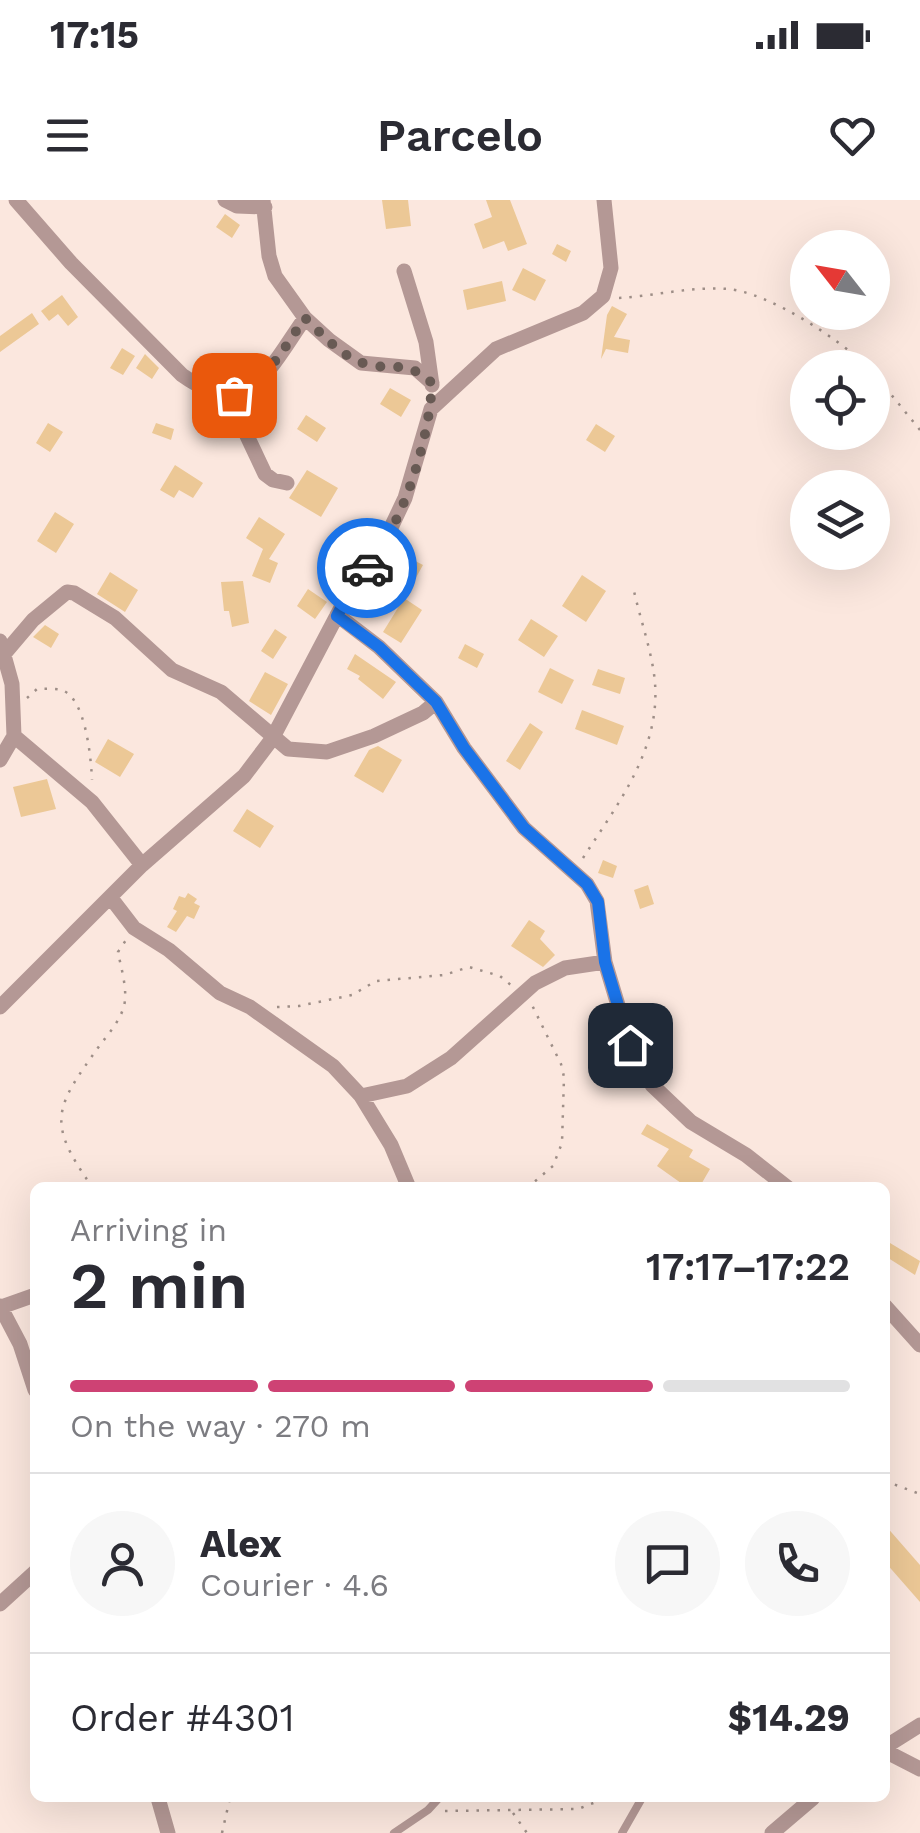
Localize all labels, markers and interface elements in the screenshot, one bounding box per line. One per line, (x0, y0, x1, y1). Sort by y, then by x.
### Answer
text: 17:15 (50, 13, 139, 57)
icon: menu (40, 108, 95, 163)
icon: heart (825, 108, 880, 163)
text: Parcelo (377, 109, 543, 162)
north arrow (790, 230, 890, 330)
map controls (790, 230, 890, 570)
button: locate (790, 350, 890, 450)
pin (192, 353, 277, 438)
icon: bag (207, 368, 262, 423)
button: layers (790, 470, 890, 570)
courier (317, 518, 417, 618)
icon: car (340, 541, 395, 596)
pin (588, 1003, 673, 1088)
icon: home (603, 1018, 658, 1073)
text: Arriving in (70, 1211, 227, 1249)
text: 17:17–17:22 (646, 1245, 850, 1289)
text: 2 min (70, 1248, 248, 1324)
text: On the way · 270 m (70, 1407, 371, 1445)
button: person (70, 1511, 175, 1616)
button: chat (615, 1511, 720, 1616)
button: phone (745, 1511, 850, 1616)
text: Alex (200, 1522, 282, 1566)
text: Courier · 4.6 (200, 1566, 389, 1604)
text: Order #4301 (70, 1696, 295, 1740)
text: $14.29 (728, 1696, 850, 1740)

